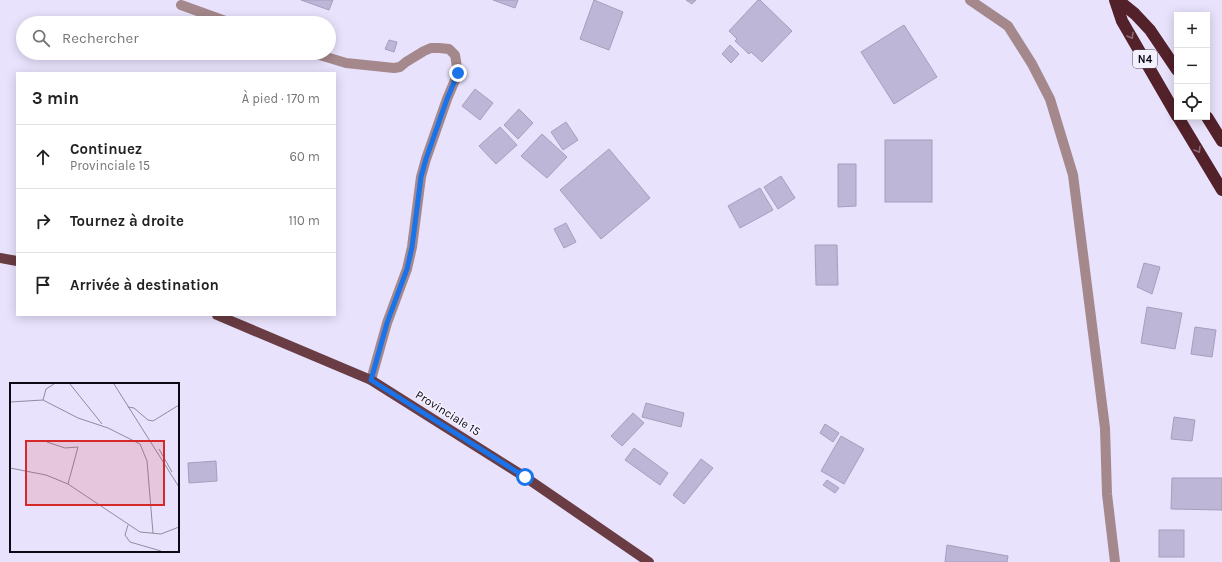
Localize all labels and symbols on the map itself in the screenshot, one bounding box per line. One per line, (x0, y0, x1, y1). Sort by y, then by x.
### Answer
one-way arrow (1126, 32, 1133, 39)
road number: N4 (1133, 50, 1157, 68)
route end (449, 64, 467, 82)
one-way arrow (1193, 146, 1201, 153)
inset map (10, 383, 179, 552)
street label: Provinciale 15 (413, 387, 483, 439)
route start (516, 468, 534, 486)

